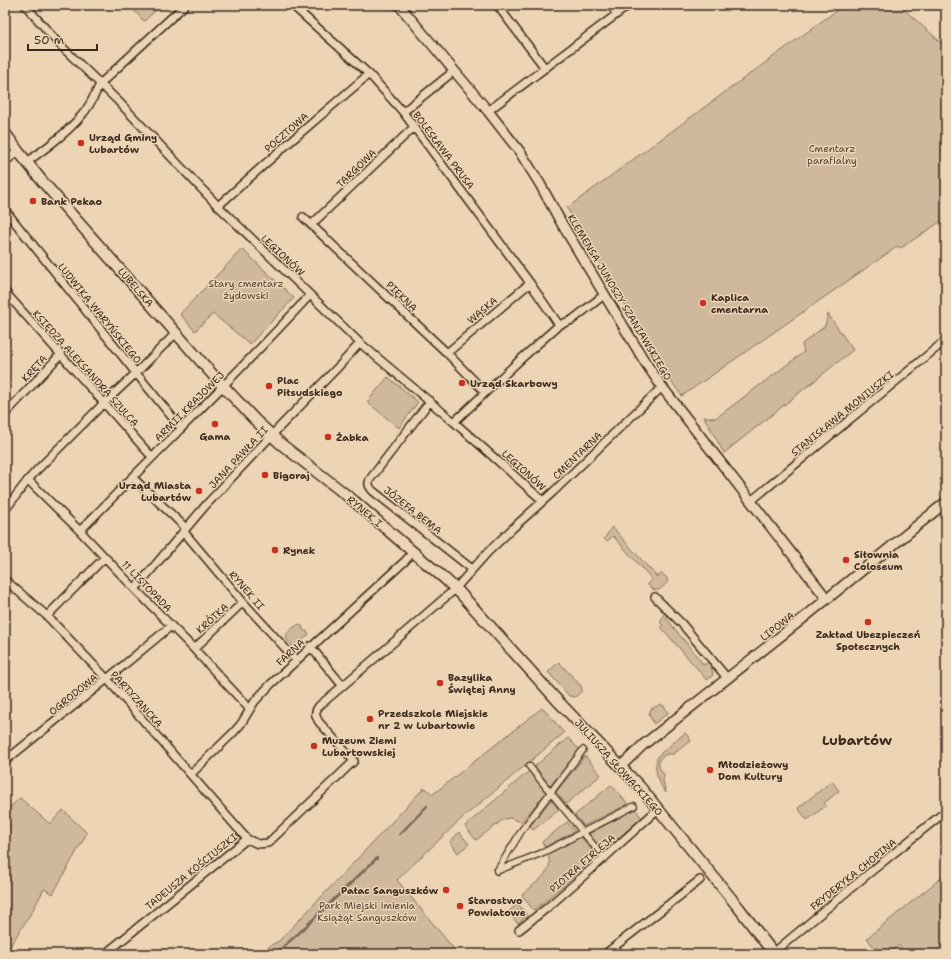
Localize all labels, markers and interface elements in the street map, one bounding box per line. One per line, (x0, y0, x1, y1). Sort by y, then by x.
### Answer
scale bar (28, 26, 97, 52)
text: 50 m (34, 32, 64, 48)
street label: BOLESŁAWA PRUSA (410, 109, 477, 192)
street label: POCZTOWA (262, 110, 311, 155)
place label: Urząd Gminy Lubartów (89, 131, 157, 156)
marker: Urząd Gminy Lubartów (76, 138, 86, 148)
park label: Cmentarz parafialny (807, 142, 857, 167)
street label: TARGOWA (334, 146, 379, 191)
place label: Bank Pekao (41, 195, 103, 208)
marker: Bank Pekao (28, 196, 38, 206)
street label: KLEMENSA JUNOSZY SZANIAWSKIEGO (565, 212, 674, 383)
street label: LEGIONÓW (258, 232, 308, 279)
street label: LUDWIKA WARYŃSKIEGO (55, 260, 144, 366)
street label: LUBELSKA (115, 265, 156, 310)
park label: Stary cmentarz żydowski (209, 277, 283, 302)
street label: PIĘKNA (383, 278, 420, 314)
place label: Kaplica cmentarna (711, 291, 768, 316)
street label: WĄSKA (465, 294, 500, 327)
marker: Kaplica cmentarna (698, 298, 708, 308)
street label: KSIĘDZA ALEKSANDRA SZULCA (30, 307, 142, 429)
street label: KRĘTA (19, 352, 50, 384)
street label: STANISŁAWA MONIUSZKI (788, 367, 897, 459)
street label: ARMII KRAJOWEJ (152, 369, 227, 444)
place label: Plac Piłsudskiego (277, 374, 343, 399)
place label: Urząd Skarbowy (470, 377, 558, 390)
marker: Urząd Skarbowy (457, 378, 467, 388)
marker: Plac Piłsudskiego (264, 381, 274, 391)
marker: Gama (210, 419, 220, 429)
street label: JANA PAWŁA II (206, 423, 271, 491)
street label: CMENTARNA (550, 429, 605, 482)
place label: Gama (200, 430, 231, 443)
place label: Żabka (336, 431, 369, 444)
marker: Żabka (323, 432, 333, 442)
street label: LEGIONÓW (499, 447, 549, 494)
place label: Bigoraj (273, 469, 310, 482)
marker: Bigoraj (260, 470, 270, 480)
place label: Urząd Miasta Lubartów (119, 479, 191, 504)
street label: JÓZEFA BEMA (381, 484, 444, 537)
marker: Urząd Miasta Lubartów (194, 486, 204, 496)
street label: RYNEK I (344, 493, 385, 530)
place label: Rynek (283, 544, 316, 557)
marker: Rynek (270, 545, 280, 555)
place label: Siłownia Coloseum (854, 548, 903, 573)
marker: Siłownia Coloseum (841, 555, 851, 565)
street label: 11 LISTOPADA (119, 558, 174, 615)
street label: RYNEK II (226, 568, 267, 613)
street label: KRÓTKA (194, 600, 231, 637)
street label: LIPOWA (757, 609, 797, 644)
marker: Zakład Ubezpieczeń Społecznych (863, 617, 873, 627)
place label: Zakład Ubezpieczeń Społecznych (816, 628, 921, 653)
street label: FARNA (273, 636, 307, 669)
street label: PARTYZANCKA (108, 668, 165, 730)
street label: OGRODOWA (46, 671, 100, 718)
place label: Bazylika Świętej Anny (448, 671, 516, 696)
marker: Bazylika Świętej Anny (435, 678, 445, 688)
place label: Przedszkole Miejskie nr 2 w Lubartowie (378, 707, 488, 732)
marker: Przedszkole Miejskie nr 2 w Lubartowie (365, 714, 375, 724)
street label: JULIUSZA SŁOWACKIEGO (572, 716, 665, 818)
district label: Lubartów (822, 731, 892, 749)
place label: Muzeum Ziemi Lubartowskiej (322, 734, 396, 759)
marker: Muzeum Ziemi Lubartowskiej (309, 741, 319, 751)
place label: Młodzieżowy Dom Kultury (718, 758, 788, 783)
marker: Młodzieżowy Dom Kultury (705, 765, 715, 775)
street label: TADEUSZA KOŚCIUSZKI (143, 830, 240, 912)
street label: PIOTRA FIRLEJA (547, 831, 618, 895)
street label: FRYDERYKA CHOPINA (808, 836, 899, 913)
place label: Pałac Sanguszków (341, 884, 438, 897)
marker: Pałac Sanguszków (441, 885, 451, 895)
place label: Starostwo Powiatowe (468, 894, 526, 919)
park label: Park Miejski imienia Książąt Sanguszków (317, 899, 417, 924)
marker: Starostwo Powiatowe (455, 901, 465, 911)

